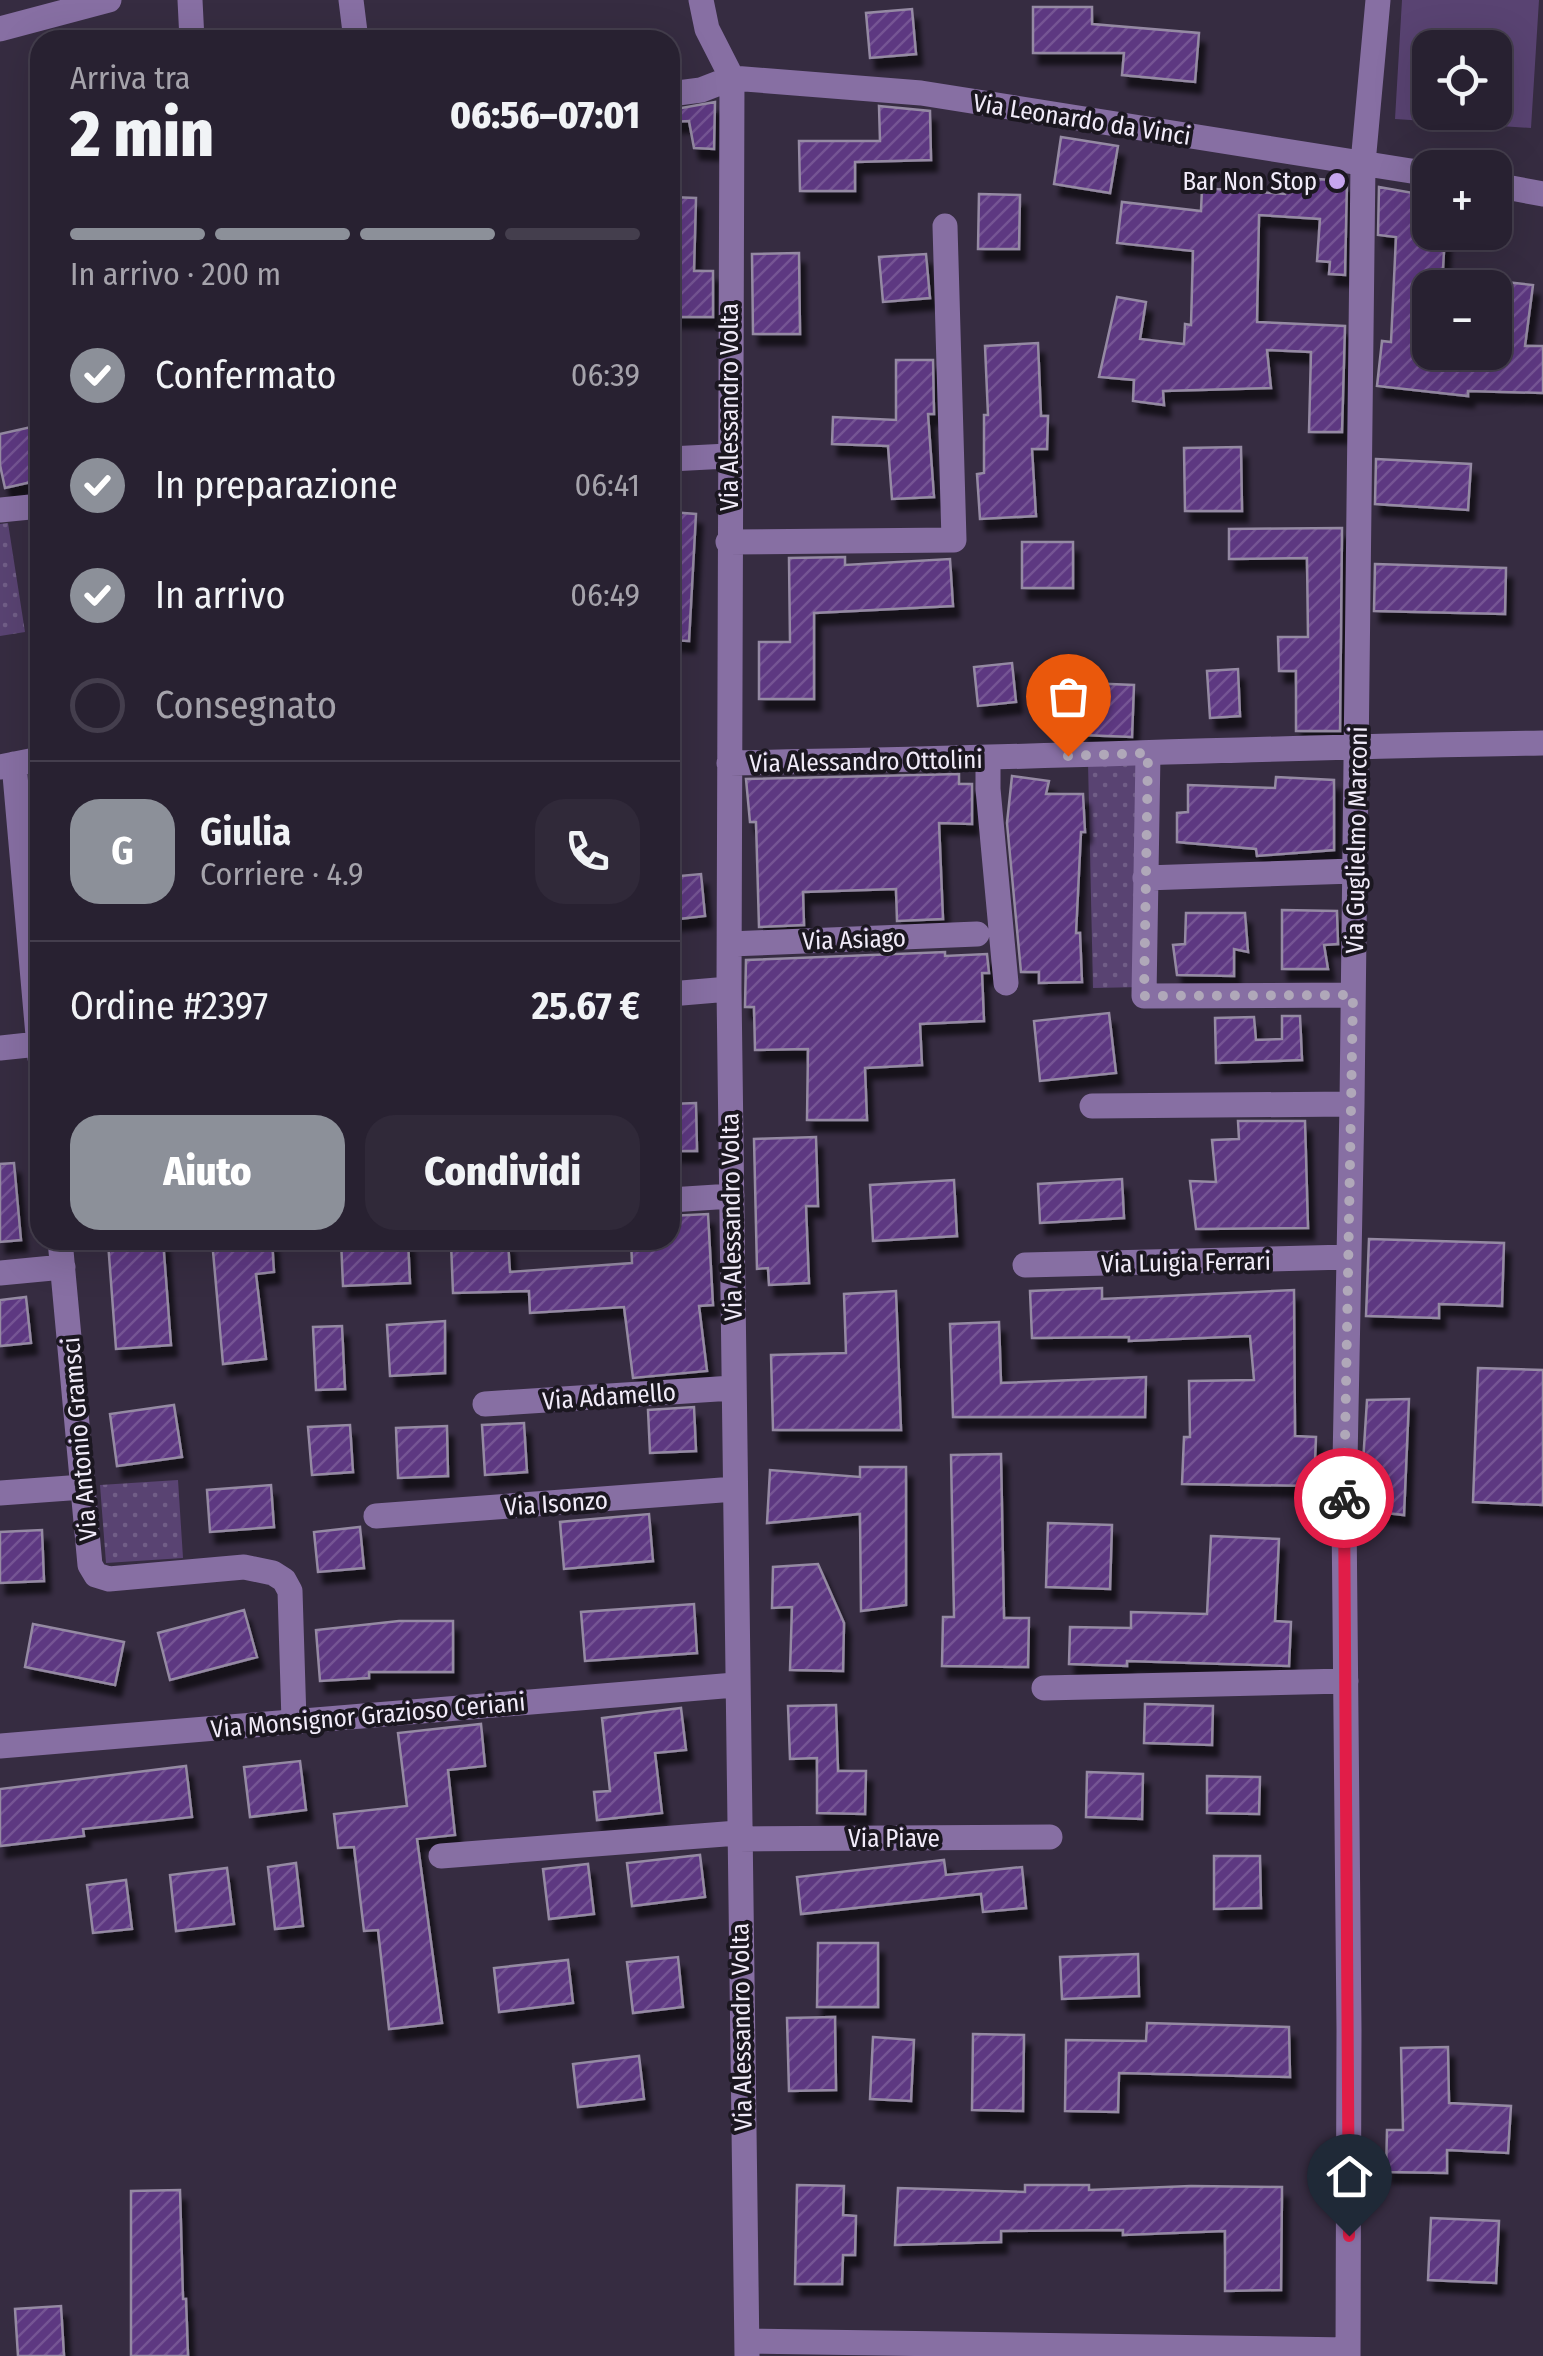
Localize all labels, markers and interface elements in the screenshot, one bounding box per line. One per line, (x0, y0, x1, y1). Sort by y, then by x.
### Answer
map controls (1412, 30, 1512, 370)
button: locate (1412, 30, 1512, 130)
text: Arriva tra (70, 59, 191, 97)
street label: Via Leonardo da Vinci (971, 88, 1193, 152)
text: 06:56–07:01 (450, 92, 640, 138)
text: 2 min (70, 95, 214, 173)
button: + (1412, 150, 1512, 250)
place label: Bar Non Stop (1182, 167, 1317, 197)
marker: Bar Non Stop (1326, 170, 1348, 192)
text: In arrivo · 200 m (70, 255, 281, 293)
button: − (1412, 270, 1512, 370)
street label: Via Alessandro Volta (715, 303, 745, 511)
icon: check (70, 348, 125, 403)
text: Confermato (155, 352, 337, 398)
text: 06:39 (571, 356, 640, 394)
icon: check (70, 458, 125, 513)
text: In preparazione (155, 462, 398, 508)
text: 06:41 (575, 466, 640, 504)
icon: check (70, 568, 125, 623)
text: In arrivo (155, 572, 285, 618)
text: 06:49 (570, 576, 640, 614)
pin (1026, 654, 1111, 757)
icon: bag (1041, 669, 1096, 724)
text: Consegnato (155, 682, 337, 728)
street label: Via Guglielmo Marconi (1340, 726, 1374, 954)
street label: Via Alessandro Ottolini (749, 745, 983, 779)
button: phone (535, 799, 640, 904)
text: Giulia (200, 809, 291, 855)
text: G (111, 828, 134, 874)
text: Corriere · 4.9 (200, 855, 364, 893)
street label: Via Asiago (802, 923, 906, 957)
text: Ordine #2397 (70, 983, 268, 1029)
text: 25.67 € (532, 983, 640, 1029)
street label: Via Alessandro Volta (715, 1113, 749, 1321)
button: Aiuto (70, 1115, 345, 1230)
button: Condividi (365, 1115, 640, 1230)
street label: Via Luigia Ferrari (1101, 1247, 1271, 1279)
street label: Via Antonio Gramsci (56, 1336, 104, 1542)
street label: Via Adamello (541, 1377, 677, 1417)
courier (1294, 1448, 1394, 1548)
icon: bike (1317, 1471, 1372, 1526)
street label: Via Isonzo (503, 1485, 609, 1523)
street label: Via Monsignor Grazioso Ceriani (209, 1687, 527, 1745)
street label: Via Piave (848, 1824, 940, 1854)
street label: Via Alessandro Volta (725, 1923, 759, 2131)
pin (1307, 2134, 1392, 2237)
icon: home (1322, 2149, 1377, 2204)

